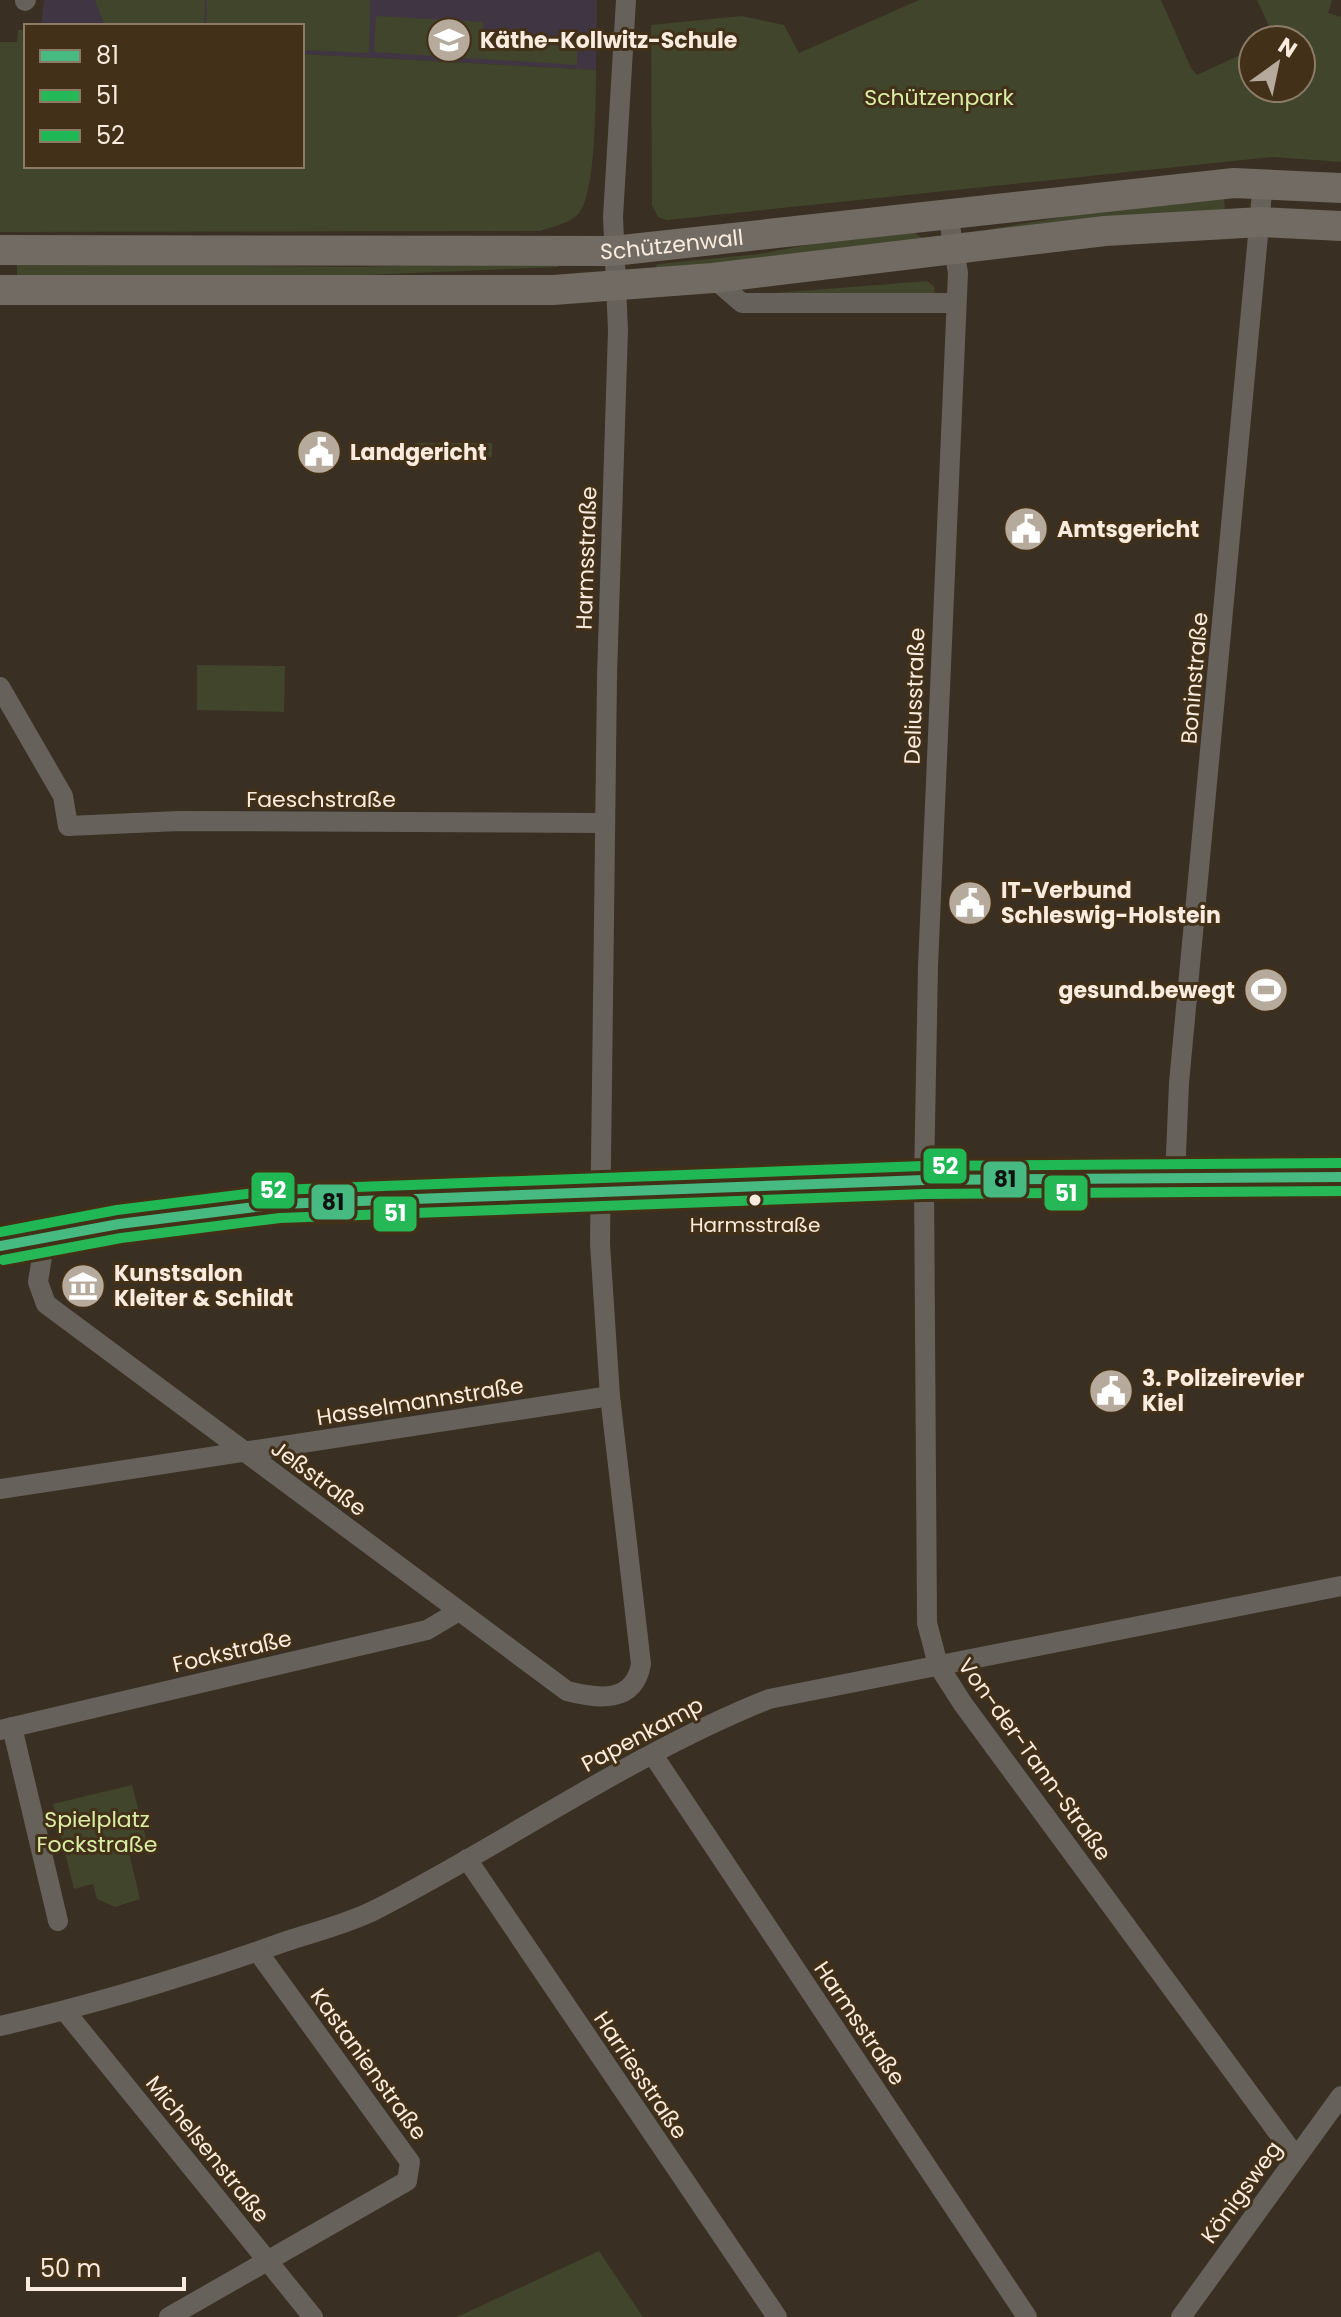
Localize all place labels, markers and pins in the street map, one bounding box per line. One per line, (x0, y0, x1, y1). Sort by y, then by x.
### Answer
school or university icon: Käthe-Kollwitz-Schule (425, 16, 473, 64)
place label: Käthe-Kollwitz-Schule (480, 25, 737, 56)
public building icon: Landgericht (295, 428, 343, 476)
place label: Landgericht (350, 437, 487, 468)
public building icon: Amtsgericht (1002, 505, 1050, 553)
place label: Amtsgericht (1057, 514, 1199, 545)
place label: IT-Verbund Schleswig-Holstein (1001, 875, 1221, 931)
public building icon: IT-Verbund Schleswig-Holstein (946, 879, 994, 927)
sports icon: gesund.bewegt (1242, 966, 1290, 1014)
place label: gesund.bewegt (1058, 975, 1235, 1006)
marker: Harmsstraße (747, 1192, 763, 1208)
place label: Harmsstraße (690, 1211, 820, 1239)
place label: Kunstsalon Kleiter & Schildt (114, 1258, 293, 1314)
museum icon: Kunstsalon Kleiter & Schildt (59, 1262, 107, 1310)
place label: 3. Polizeirevier Kiel (1142, 1363, 1304, 1419)
public building icon: 3. Polizeirevier Kiel (1087, 1367, 1135, 1415)

